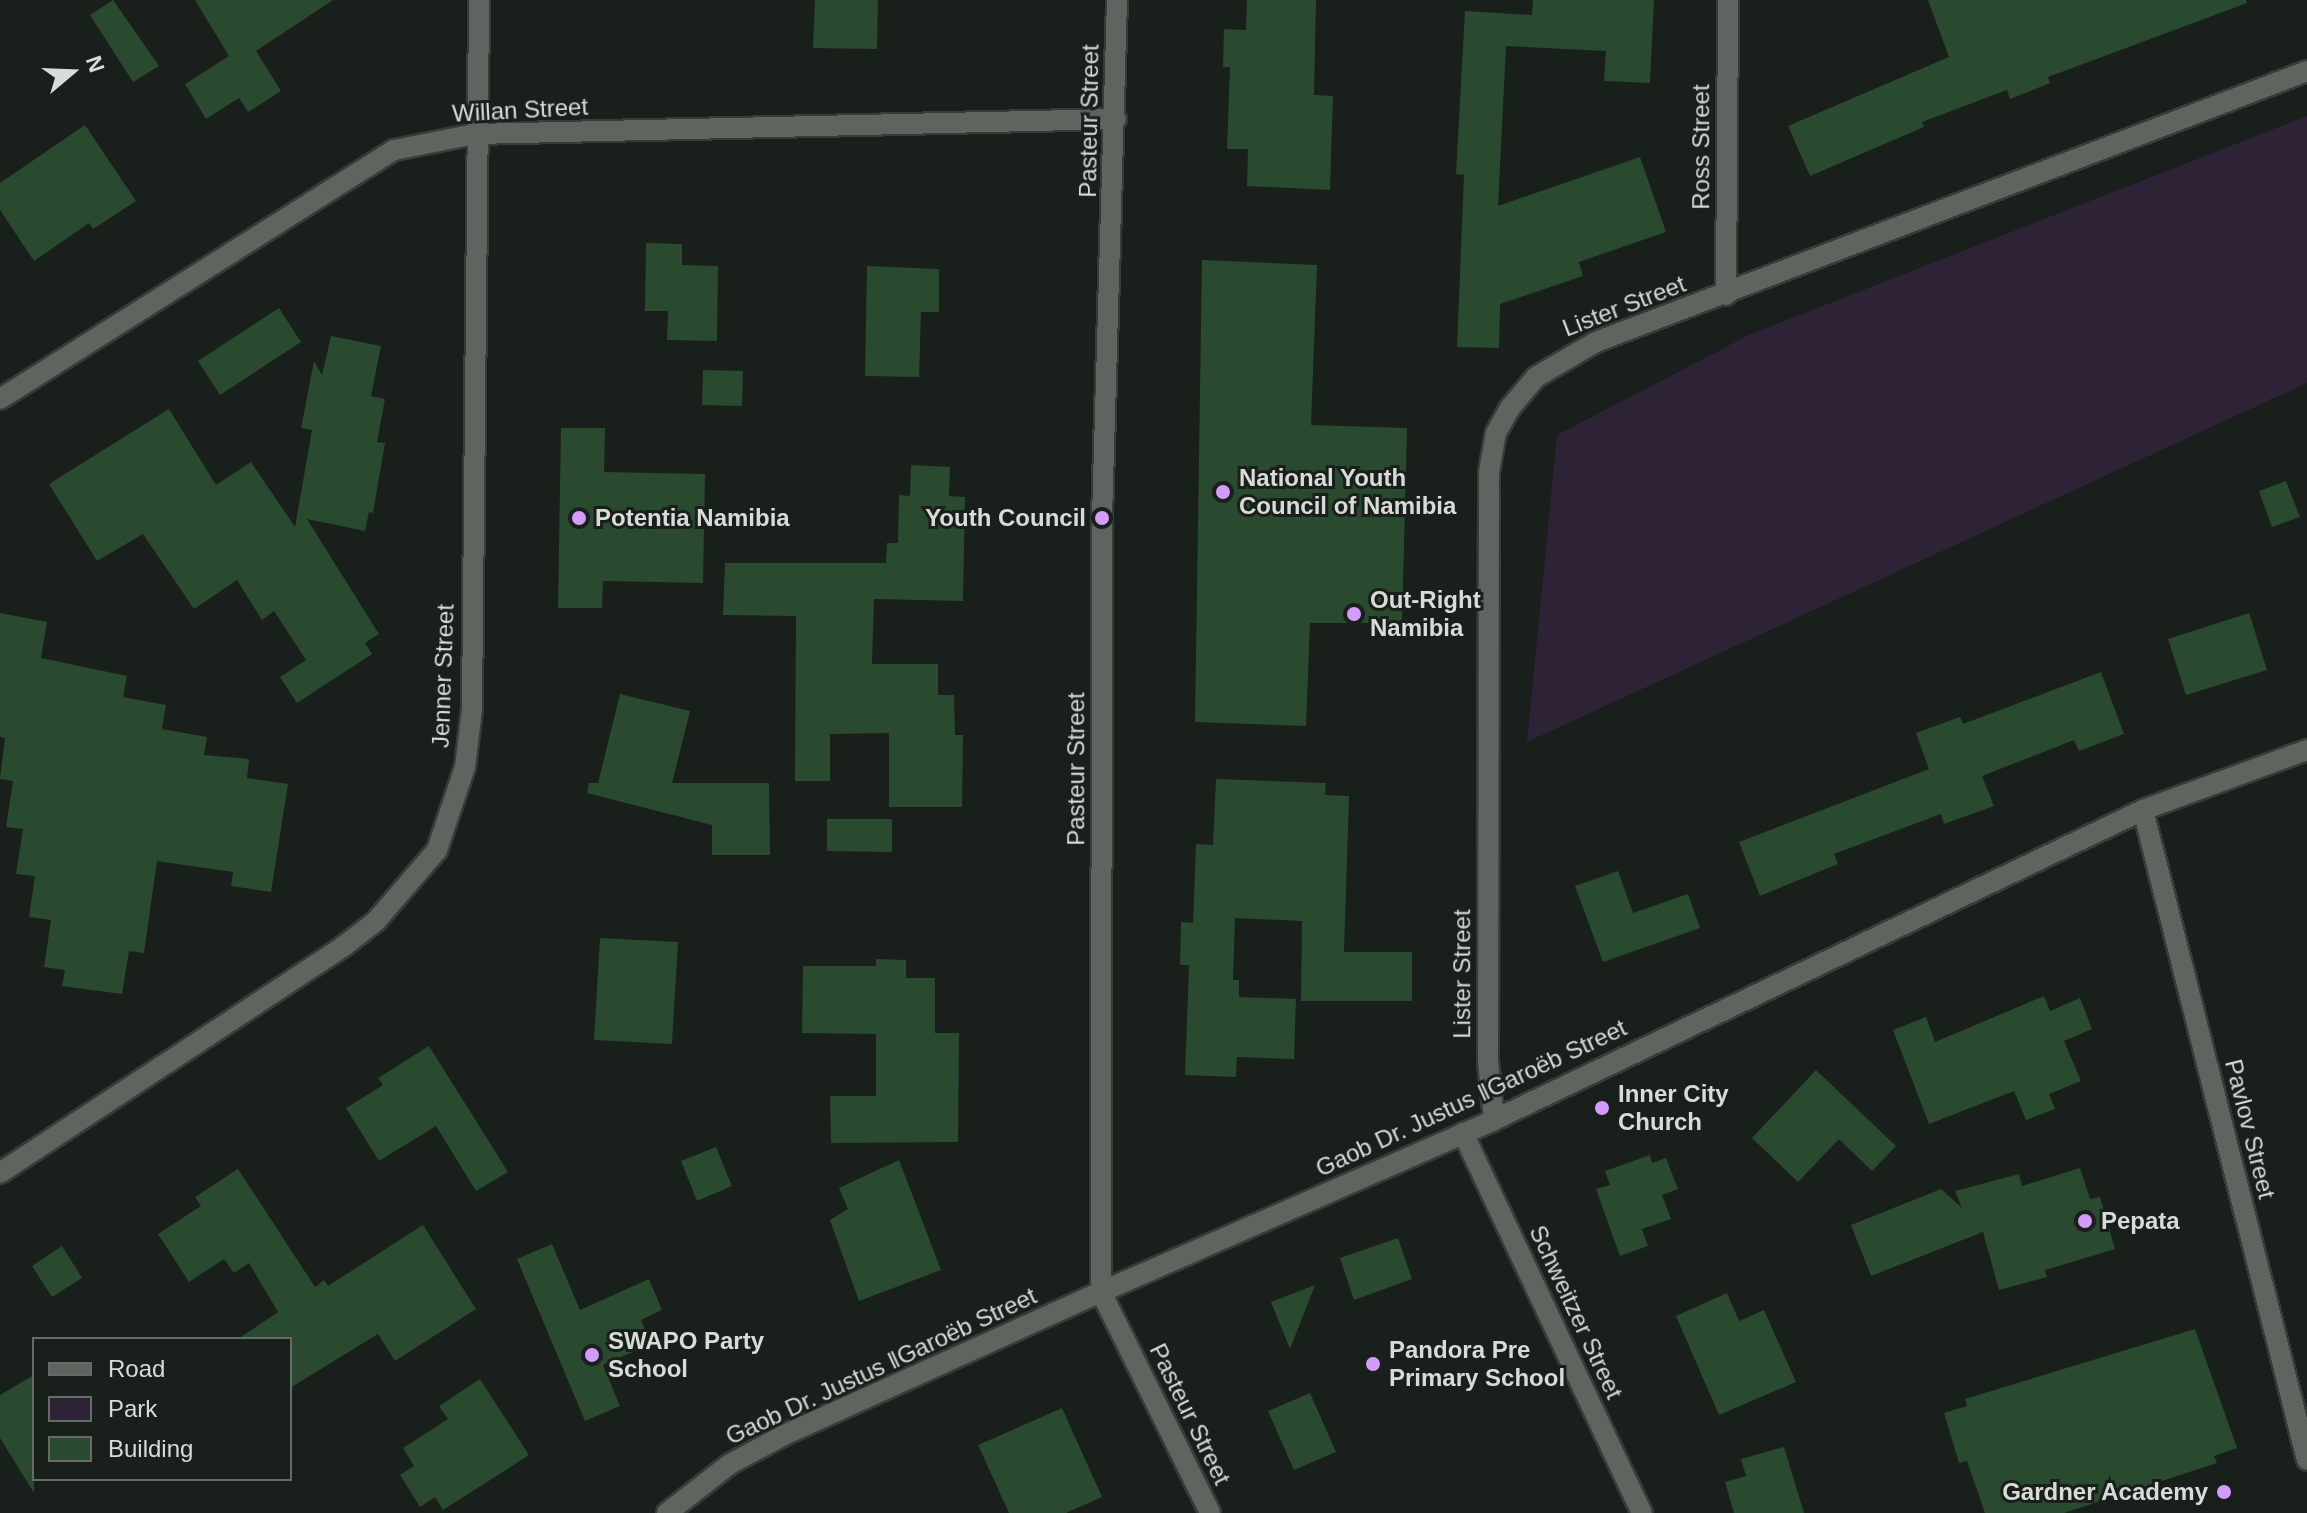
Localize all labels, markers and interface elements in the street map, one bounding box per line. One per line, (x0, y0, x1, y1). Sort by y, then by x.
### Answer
north arrow (32, 32, 112, 112)
street label: Pasteur Street (1073, 44, 1105, 198)
text: N (81, 52, 110, 76)
street label: Ross Street (1687, 84, 1715, 210)
street label: Willan Street (451, 92, 589, 128)
street label: Lister Street (1558, 269, 1690, 343)
place label: National Youth Council of Namibia (1239, 464, 1456, 520)
marker: National Youth Council of Namibia (1214, 483, 1232, 501)
place label: Potentia Namibia (595, 504, 790, 532)
place label: Youth Council (925, 504, 1086, 532)
marker: Potentia Namibia (570, 509, 588, 527)
marker: Youth Council (1093, 509, 1111, 527)
place label: Out-Right Namibia (1370, 586, 1481, 642)
street label: Jenner Street (426, 604, 460, 748)
marker: Out-Right Namibia (1345, 605, 1363, 623)
street label: Pasteur Street (1062, 692, 1090, 846)
street label: Lister Street (1448, 909, 1476, 1039)
street label: Gaob Dr. Justus ǁGaroëb Street (1311, 1013, 1631, 1183)
street label: Pavlov Street (2219, 1056, 2281, 1202)
place label: Inner City Church (1618, 1080, 1729, 1136)
marker: Inner City Church (1593, 1099, 1611, 1117)
place label: Pepata (2101, 1207, 2180, 1235)
marker: Pepata (2076, 1212, 2094, 1230)
street label: Schweitzer Street (1523, 1221, 1629, 1403)
street label: Gaob Dr. Justus ǁGaroëb Street (721, 1281, 1041, 1451)
place label: SWAPO Party School (608, 1327, 764, 1383)
place label: Pandora Pre Primary School (1389, 1336, 1565, 1392)
legend (32, 1337, 292, 1481)
street label: Pasteur Street (1143, 1339, 1237, 1489)
marker: SWAPO Party School (583, 1346, 601, 1364)
text: Road (108, 1355, 165, 1382)
marker: Pandora Pre Primary School (1364, 1355, 1382, 1373)
text: Park (108, 1395, 157, 1422)
text: Building (108, 1435, 193, 1462)
place label: Gardner Academy (2001, 1478, 2208, 1506)
marker: Gardner Academy (2215, 1483, 2233, 1501)

